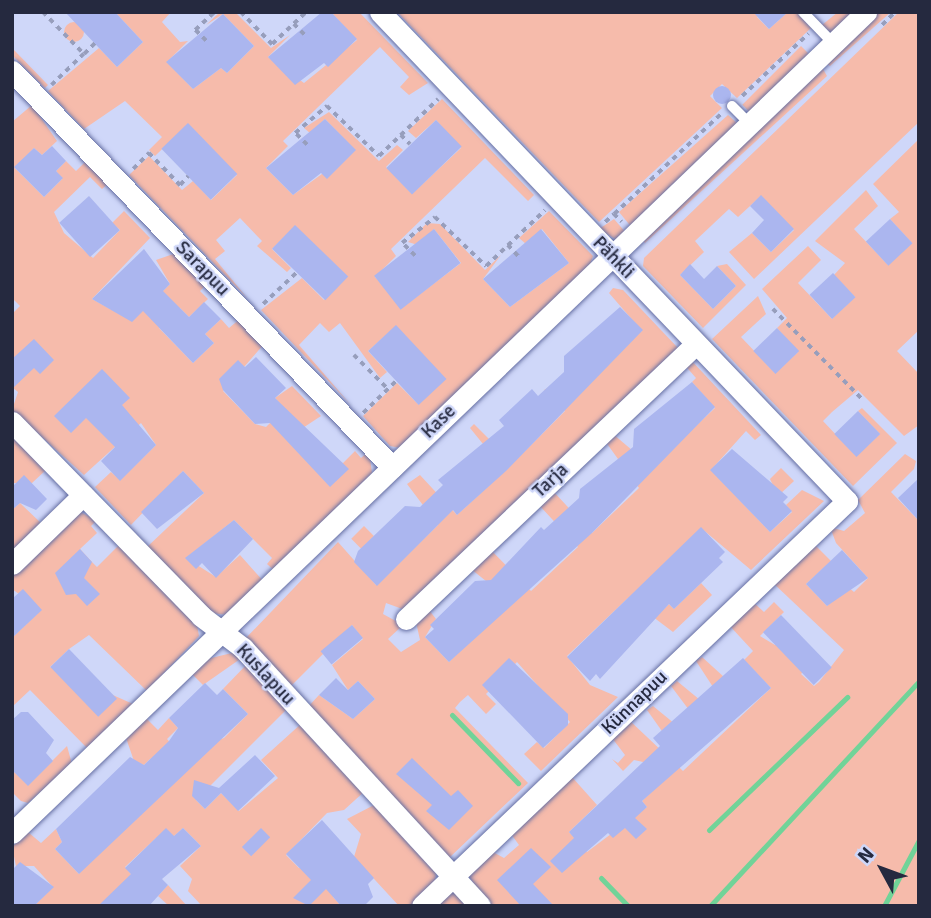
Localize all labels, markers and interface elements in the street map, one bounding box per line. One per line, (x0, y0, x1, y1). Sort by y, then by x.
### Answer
street label: Pähkli (587, 232, 639, 284)
street label: Sarapuu (170, 237, 234, 301)
street label: Kase (417, 400, 461, 444)
street label: Tarja (529, 459, 573, 503)
street label: Kuslapuu (231, 640, 299, 710)
street label: Künnapuu (597, 666, 673, 740)
north arrow (847, 834, 917, 904)
text: N (853, 842, 880, 868)

